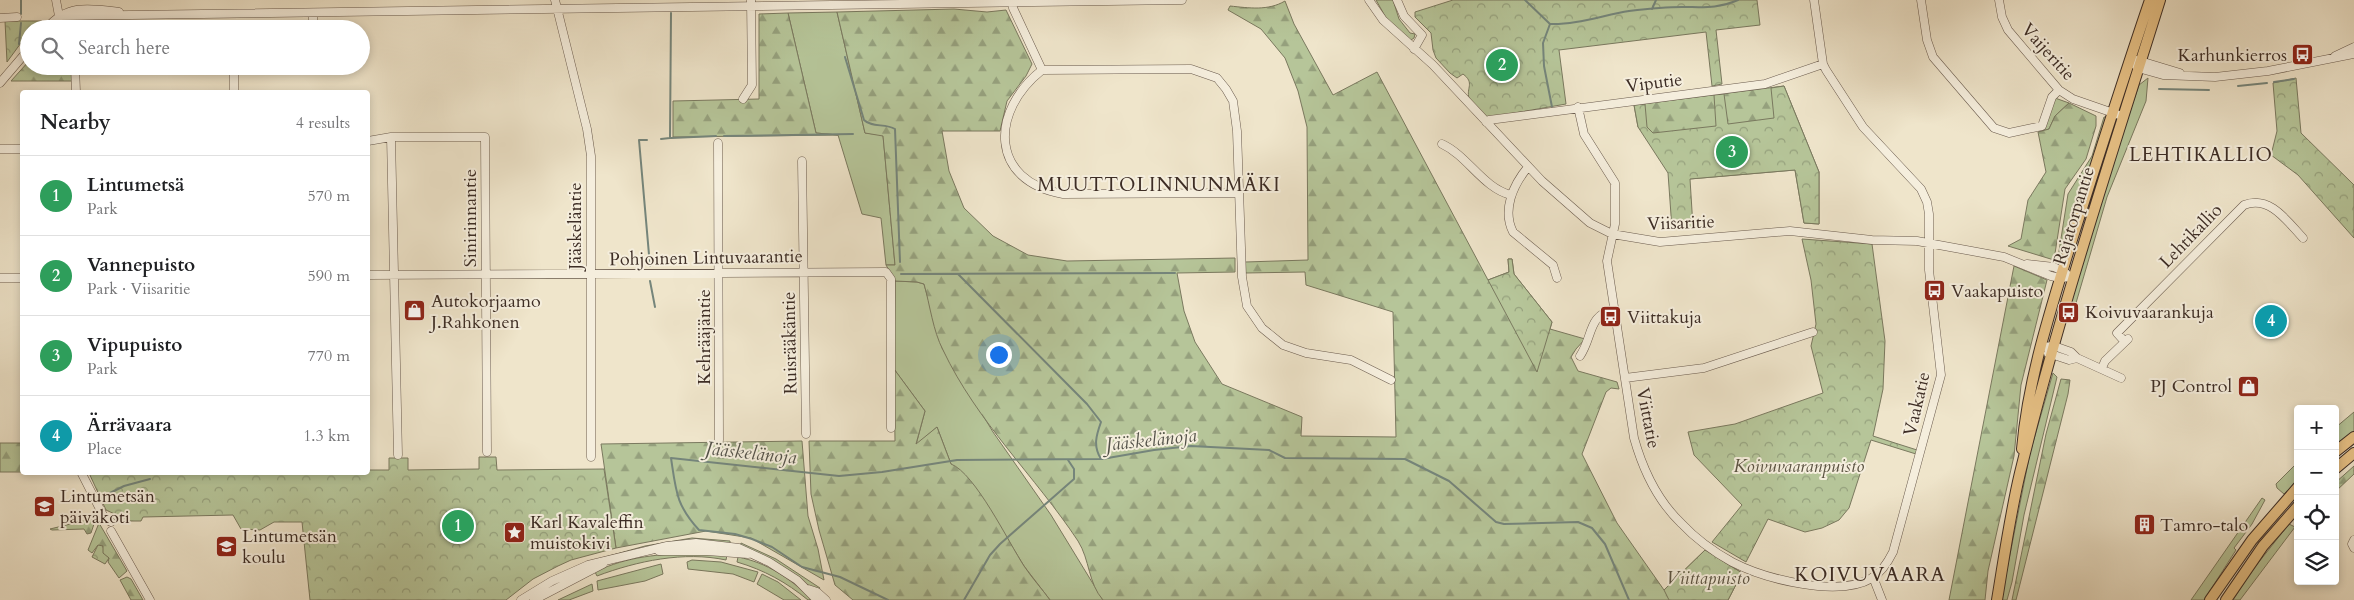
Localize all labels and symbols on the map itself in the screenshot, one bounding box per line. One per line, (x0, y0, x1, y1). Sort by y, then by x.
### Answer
street label: Vaijeritie (2015, 18, 2081, 86)
place label: Karhunkierros (2178, 43, 2287, 68)
bus stop icon: Karhunkierros (2291, 43, 2315, 67)
pin: 2 (1486, 46, 1518, 84)
street label: Viputie (1624, 67, 1684, 99)
pin: 3 (1716, 133, 1748, 171)
district label: LEHTIKALLIO (2129, 142, 2273, 168)
street label: Rajatorpantie (2047, 164, 2101, 268)
street label: Sinirinnantie (458, 169, 483, 267)
district label: MUUTTOLINNUNMÄKI (1037, 172, 1281, 198)
street label: Jääskeläntie (563, 182, 588, 273)
street label: Lehtikallio (2154, 198, 2228, 274)
street label: Viisaritie (1647, 209, 1715, 237)
street label: Pohjoinen Lintuvaarantie (609, 244, 803, 272)
bus stop icon: Vaakapuisto (1923, 279, 1947, 303)
place label: Vaakapuisto (1951, 279, 2043, 304)
place label: Autokorjaamo J.Rahkonen (428, 289, 541, 335)
street label: Kehrääjäntie (692, 289, 717, 385)
street label: Ruisrääkäntie (777, 292, 803, 394)
shop icon: Autokorjaamo J.Rahkonen (403, 299, 427, 323)
bus stop icon: Koivuvaarankuja (2057, 300, 2081, 324)
place label: Koivuvaarankuja (2085, 300, 2214, 325)
pin: 4 (2255, 302, 2287, 340)
bus stop icon: Viittakuja (1599, 305, 1623, 329)
place label: Viittakuja (1627, 305, 1702, 330)
your location (986, 342, 1012, 368)
street label: Vaakatie (1897, 369, 1937, 439)
place label: PJ Control (2150, 374, 2232, 399)
shop icon: PJ Control (2236, 374, 2260, 398)
street label: Viittatie (1630, 385, 1666, 451)
water label: Jääskelänoja (1100, 422, 1198, 458)
water label: Jääskelänoja (700, 435, 798, 471)
park label: Koivuvaaranpuisto (1734, 454, 1864, 479)
place label: Lintumetsän päiväkoti (60, 484, 156, 530)
school or university icon: Lintumetsän päiväkoti (32, 494, 56, 518)
pin: 1 (442, 507, 474, 545)
place label: Karl Kavaleffin muistokivi (530, 510, 645, 556)
building icon: Tamro-talo (2132, 513, 2156, 537)
place label: Tamro-talo (2160, 513, 2249, 538)
place icon: Karl Kavaleffin muistokivi (502, 520, 526, 544)
place label: Lintumetsän koulu (242, 524, 338, 570)
school or university icon: Lintumetsän koulu (214, 534, 238, 558)
district label: KOIVUVAARA (1794, 561, 1946, 588)
park label: Viittapuisto (1666, 566, 1750, 591)

